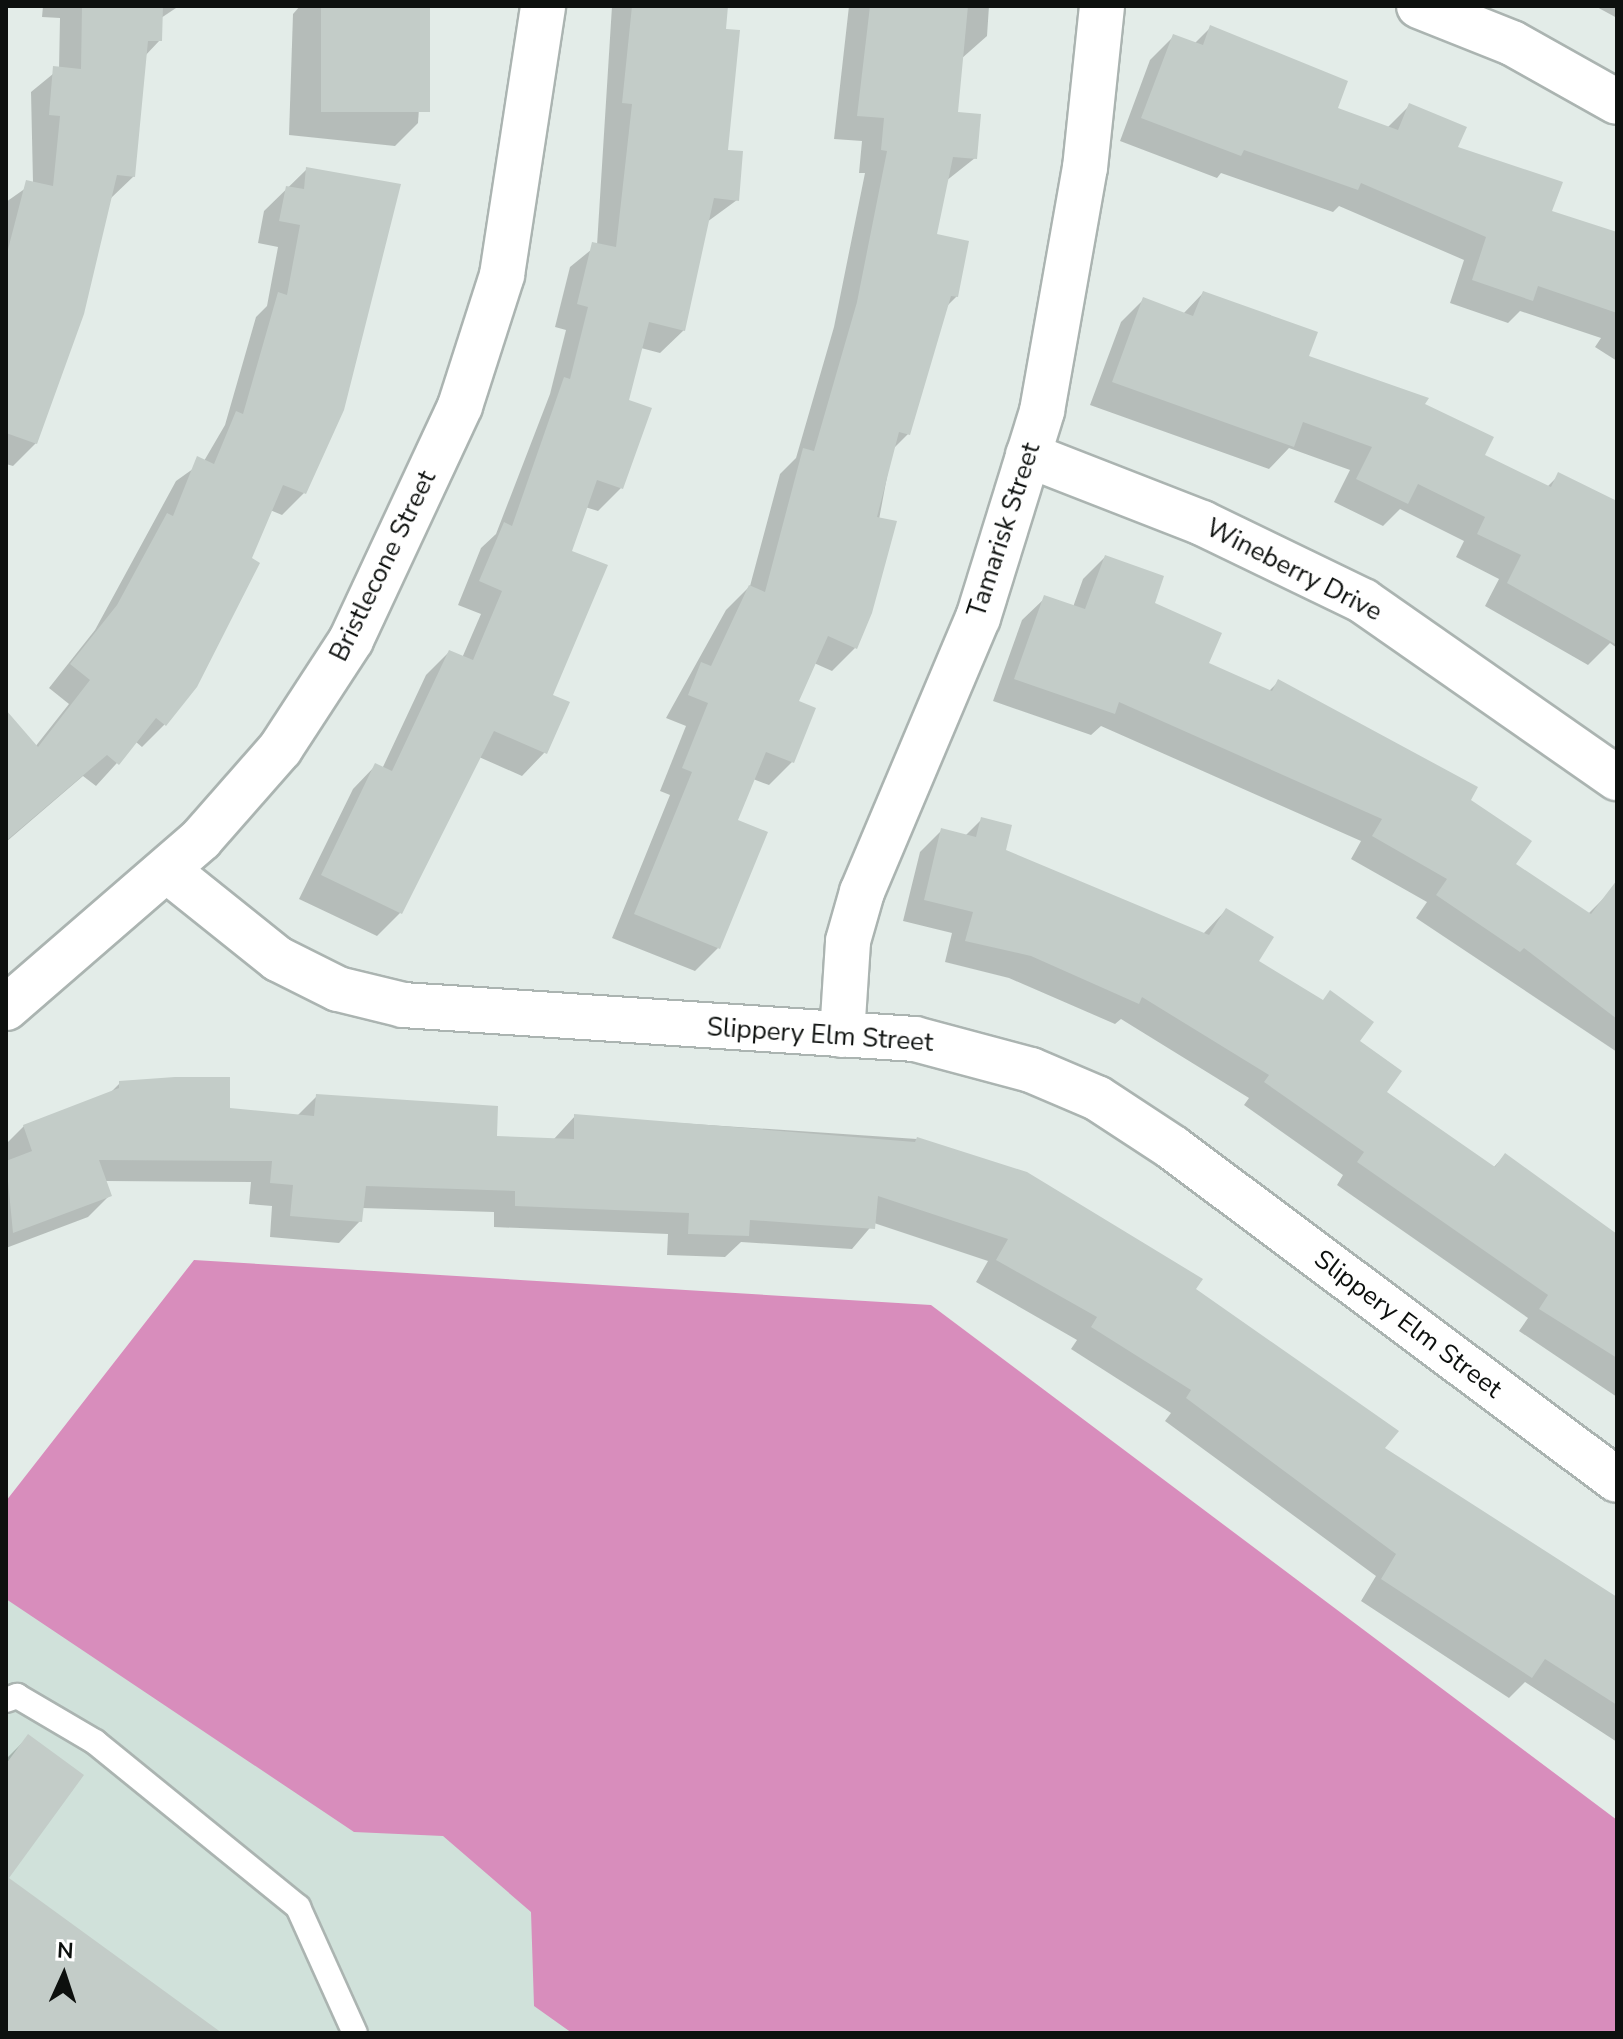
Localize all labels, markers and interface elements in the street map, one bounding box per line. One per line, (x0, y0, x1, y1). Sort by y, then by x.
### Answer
street label: Tamarisk Street (961, 439, 1047, 621)
street label: Bristlecone Street (323, 466, 443, 666)
street label: Wineberry Drive (1201, 512, 1387, 628)
street label: Slippery Elm Street (706, 1012, 934, 1058)
street label: Slippery Elm Street (1308, 1243, 1508, 1405)
north arrow (24, 1935, 104, 2015)
text: N (56, 1936, 74, 1966)

